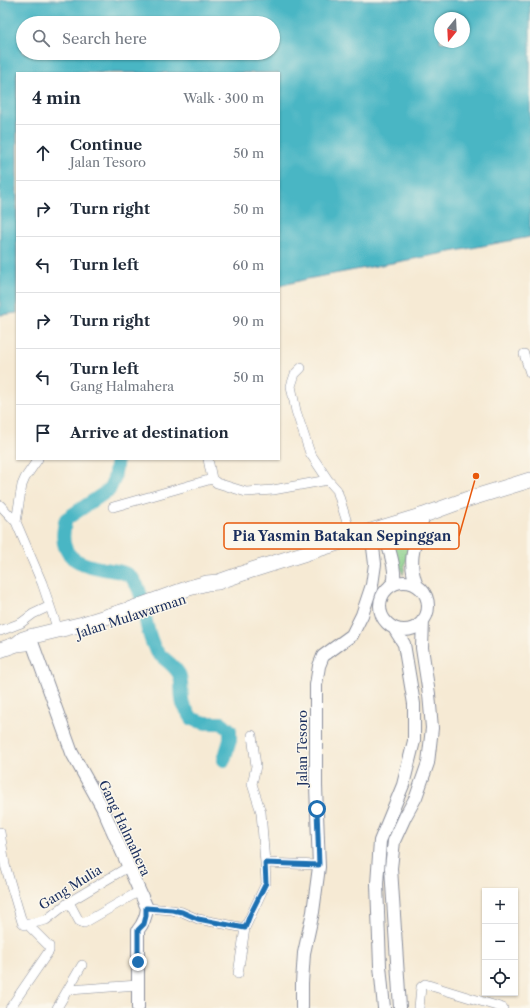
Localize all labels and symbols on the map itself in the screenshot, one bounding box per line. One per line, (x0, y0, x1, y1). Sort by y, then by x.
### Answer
north arrow (434, 12, 470, 48)
callout: Pia Yasmin Batakan Sepinggan (224, 523, 459, 549)
text: Pia Yasmin Batakan Sepinggan (233, 527, 452, 545)
street label: Jalan Mulawarman (72, 591, 188, 642)
street label: Jalan Tesoro (294, 710, 310, 788)
street label: Gang Halmahera (96, 777, 154, 879)
route start (308, 800, 326, 818)
street label: Gang Mulia (35, 861, 105, 913)
route end (129, 953, 147, 971)

